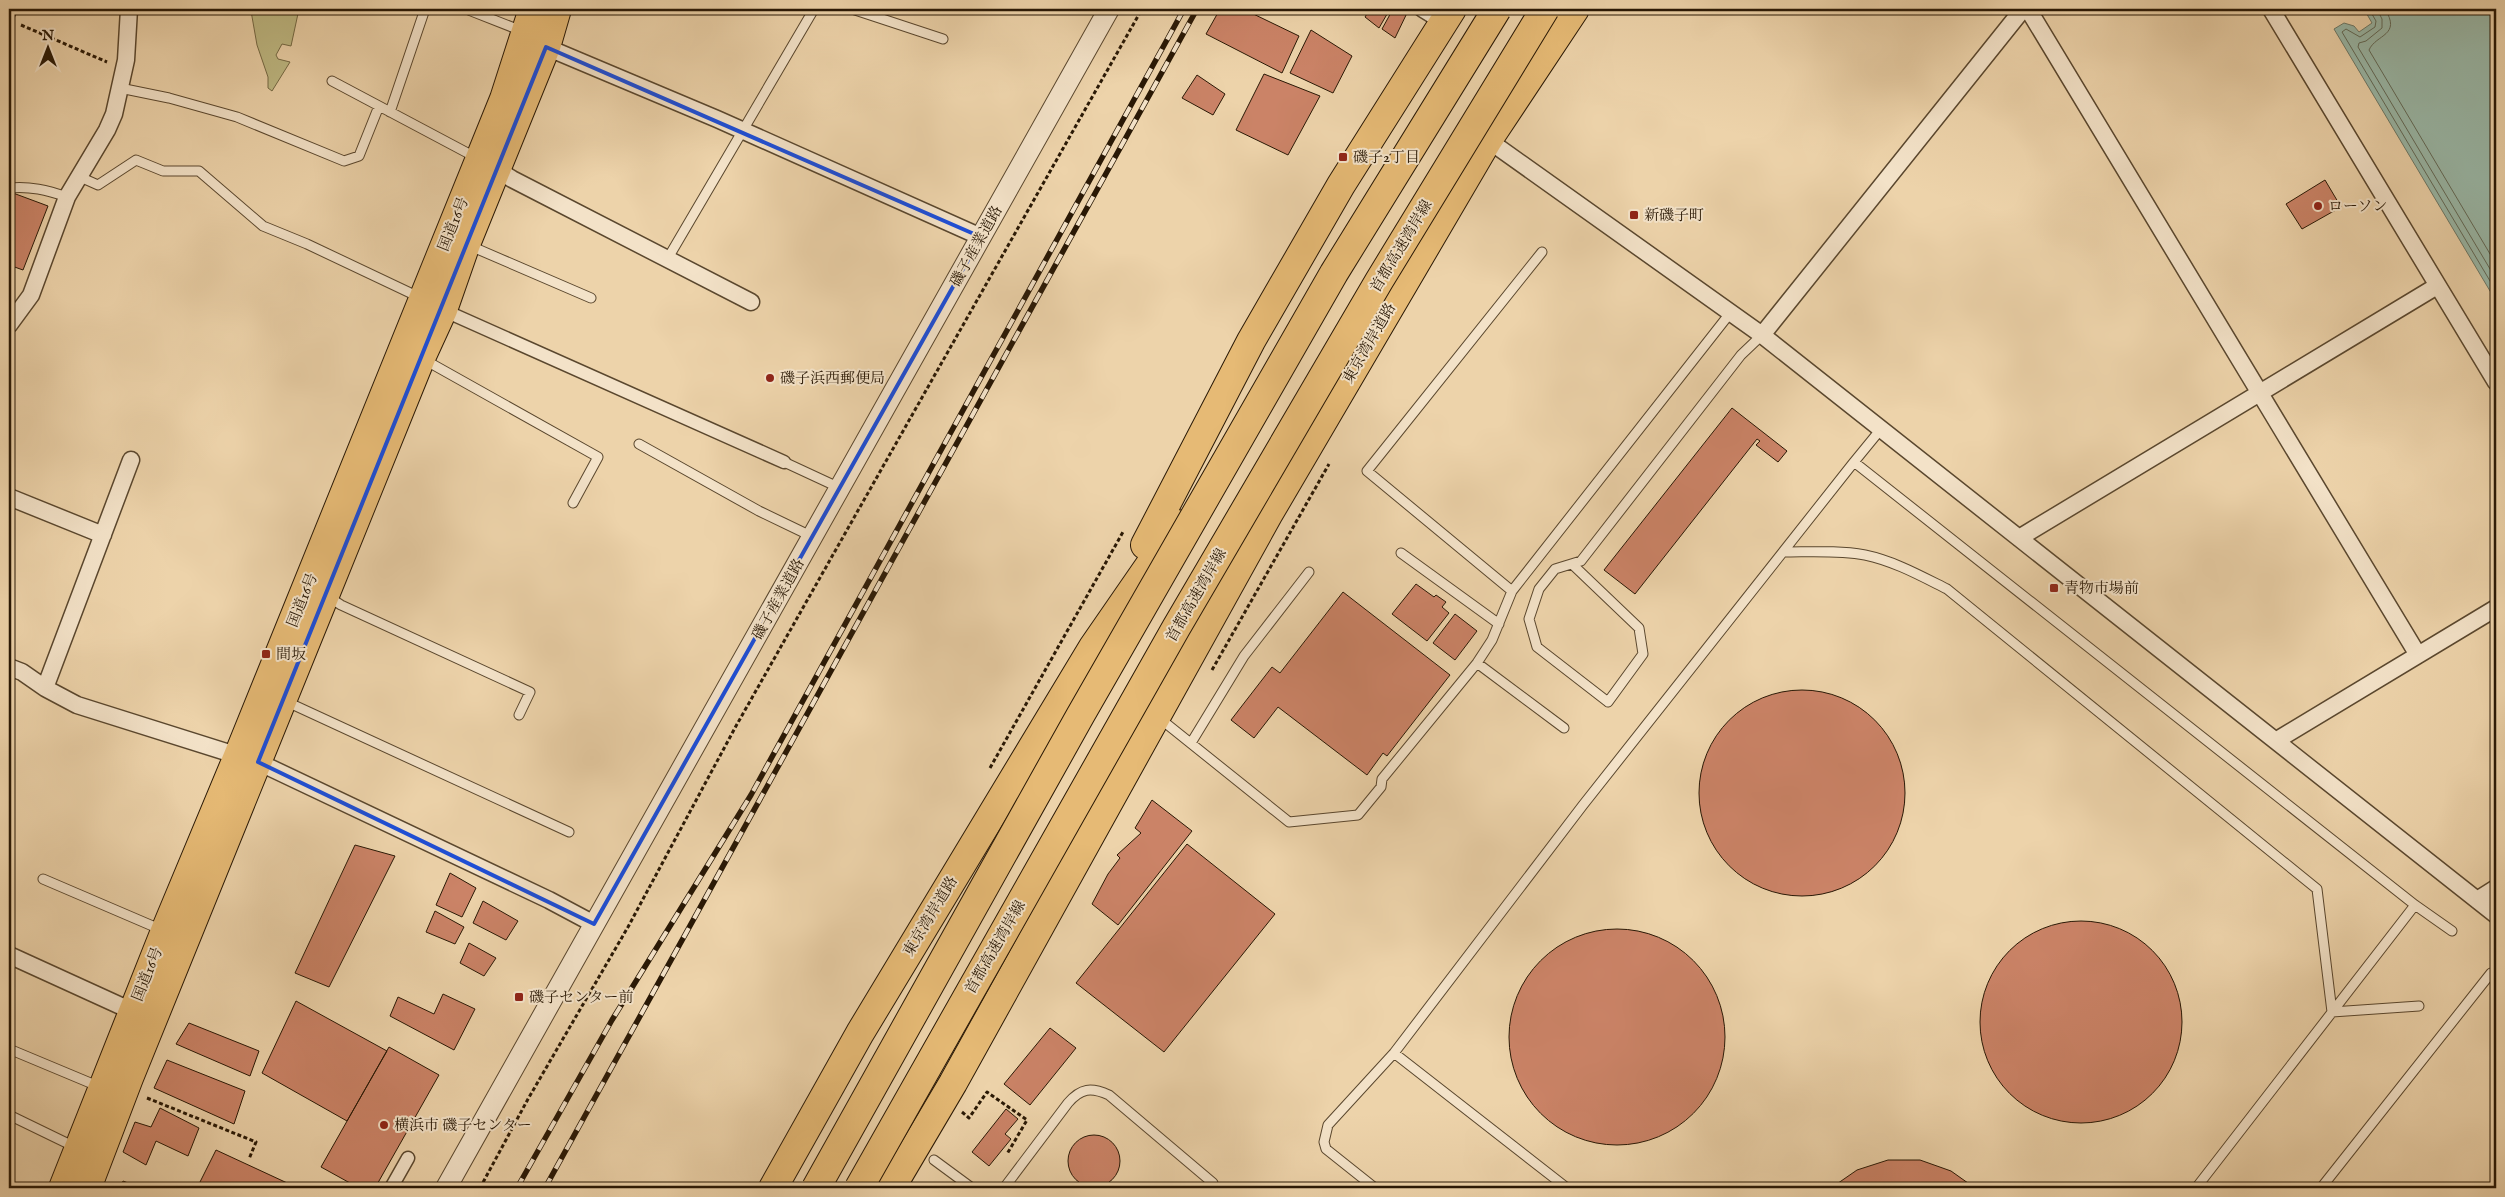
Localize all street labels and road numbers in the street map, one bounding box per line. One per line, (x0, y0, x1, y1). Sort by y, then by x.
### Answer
street label: 国道16号 (434, 194, 473, 254)
street label: 首都高速湾岸線 (1366, 196, 1437, 296)
street label: 磯子産業道路 (946, 202, 1007, 290)
street label: 東京湾岸道路 (1339, 300, 1400, 387)
street label: 首都高速湾岸線 (1162, 545, 1231, 645)
street label: 磯子産業道路 (748, 555, 809, 643)
street label: 国道16号 (283, 570, 322, 630)
street label: 東京湾岸道路 (899, 873, 962, 960)
street label: 首都高速湾岸線 (961, 897, 1030, 997)
street label: 国道16号 (128, 944, 167, 1004)

